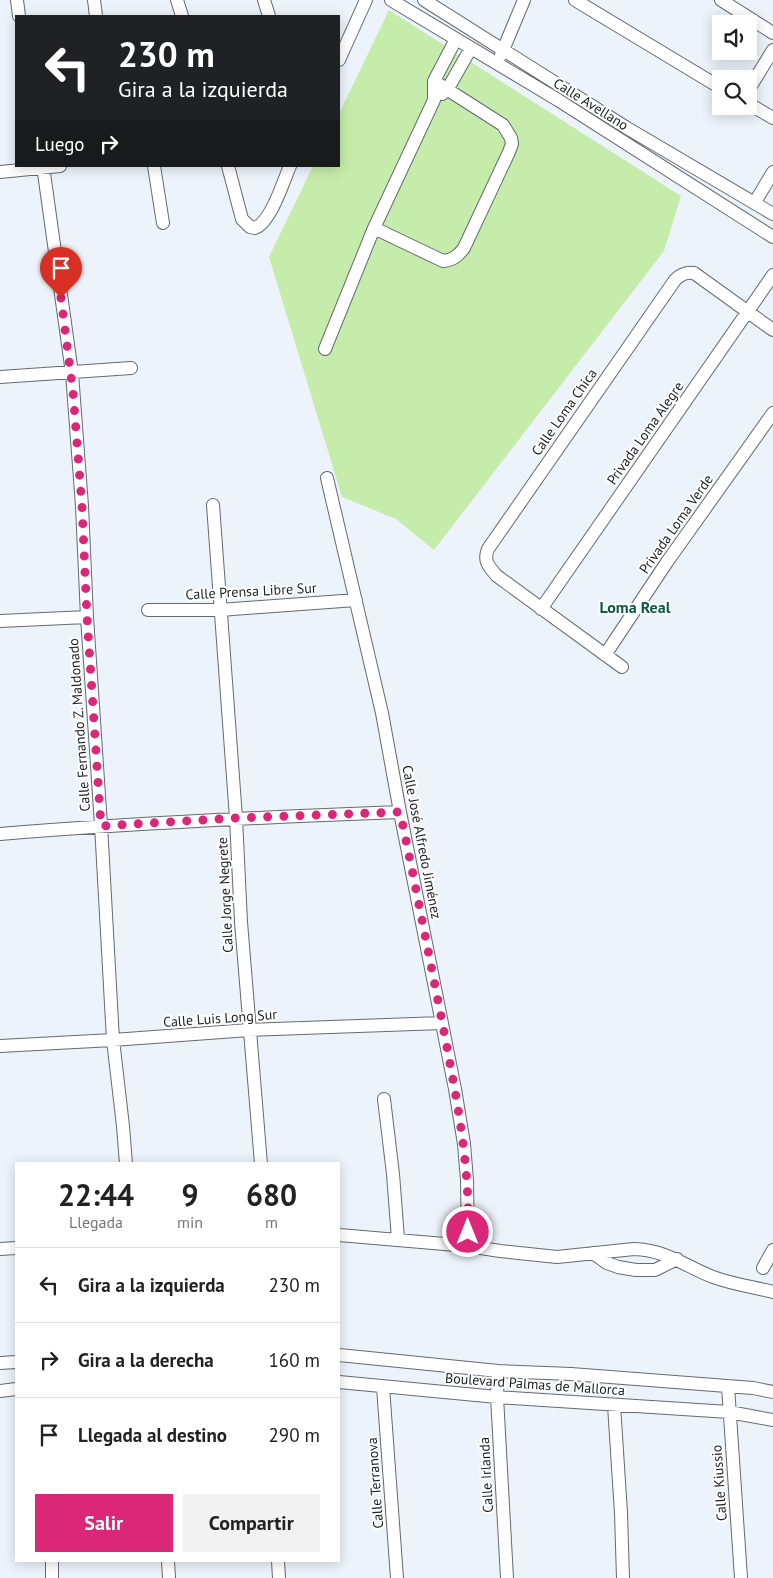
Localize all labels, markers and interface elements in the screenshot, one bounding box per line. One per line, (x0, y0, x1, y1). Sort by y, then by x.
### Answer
map controls (712, 15, 757, 115)
button: sound (712, 15, 757, 60)
text: 230 m (118, 31, 215, 77)
icon: left (35, 35, 100, 100)
button: search (712, 70, 757, 115)
street label: Calle Avellano (550, 74, 632, 134)
text: Gira a la izquierda (118, 75, 288, 103)
icon: right (95, 130, 123, 158)
text: Luego (35, 132, 85, 156)
pin (40, 247, 82, 298)
icon: arrive (47, 254, 75, 282)
street label: Calle Loma Chica (527, 365, 601, 459)
street label: Privada Loma Alegre (603, 378, 687, 488)
street label: Privada Loma Verde (635, 471, 717, 577)
street label: Calle Prensa Libre Sur (185, 579, 317, 603)
district label: Loma Real (600, 597, 671, 617)
street label: Calle Fernando Z. Maldonado (64, 638, 94, 812)
street label: Calle José Alfredo Jiménez (398, 764, 446, 920)
street label: Calle Jorge Negrete (213, 837, 237, 953)
street label: Calle Luis Long Sur (162, 1005, 278, 1031)
text: 22:44 (58, 1175, 134, 1214)
text: 9 (182, 1175, 199, 1214)
text: 680 (246, 1175, 297, 1214)
position arrow (441, 1205, 493, 1257)
text: Llegada (69, 1212, 123, 1232)
text: min (177, 1212, 203, 1232)
text: m (265, 1212, 278, 1232)
icon: left (35, 1271, 63, 1299)
text: Gira a la izquierda (78, 1273, 225, 1297)
text: 230 m (268, 1273, 320, 1297)
icon: right (35, 1346, 63, 1374)
text: Gira a la derecha (78, 1348, 214, 1372)
text: 160 m (268, 1348, 320, 1372)
street label: Boulevard Palmas de Mallorca (444, 1369, 626, 1399)
icon: arrive (35, 1421, 63, 1449)
text: Llegada al destino (78, 1423, 227, 1447)
text: 290 m (268, 1423, 320, 1447)
street label: Calle Terranova (363, 1437, 387, 1529)
street label: Calle Irlanda (475, 1437, 497, 1513)
street label: Calle Kiussio (707, 1444, 731, 1522)
button: Salir (35, 1494, 173, 1552)
button: Compartir (183, 1494, 320, 1552)

